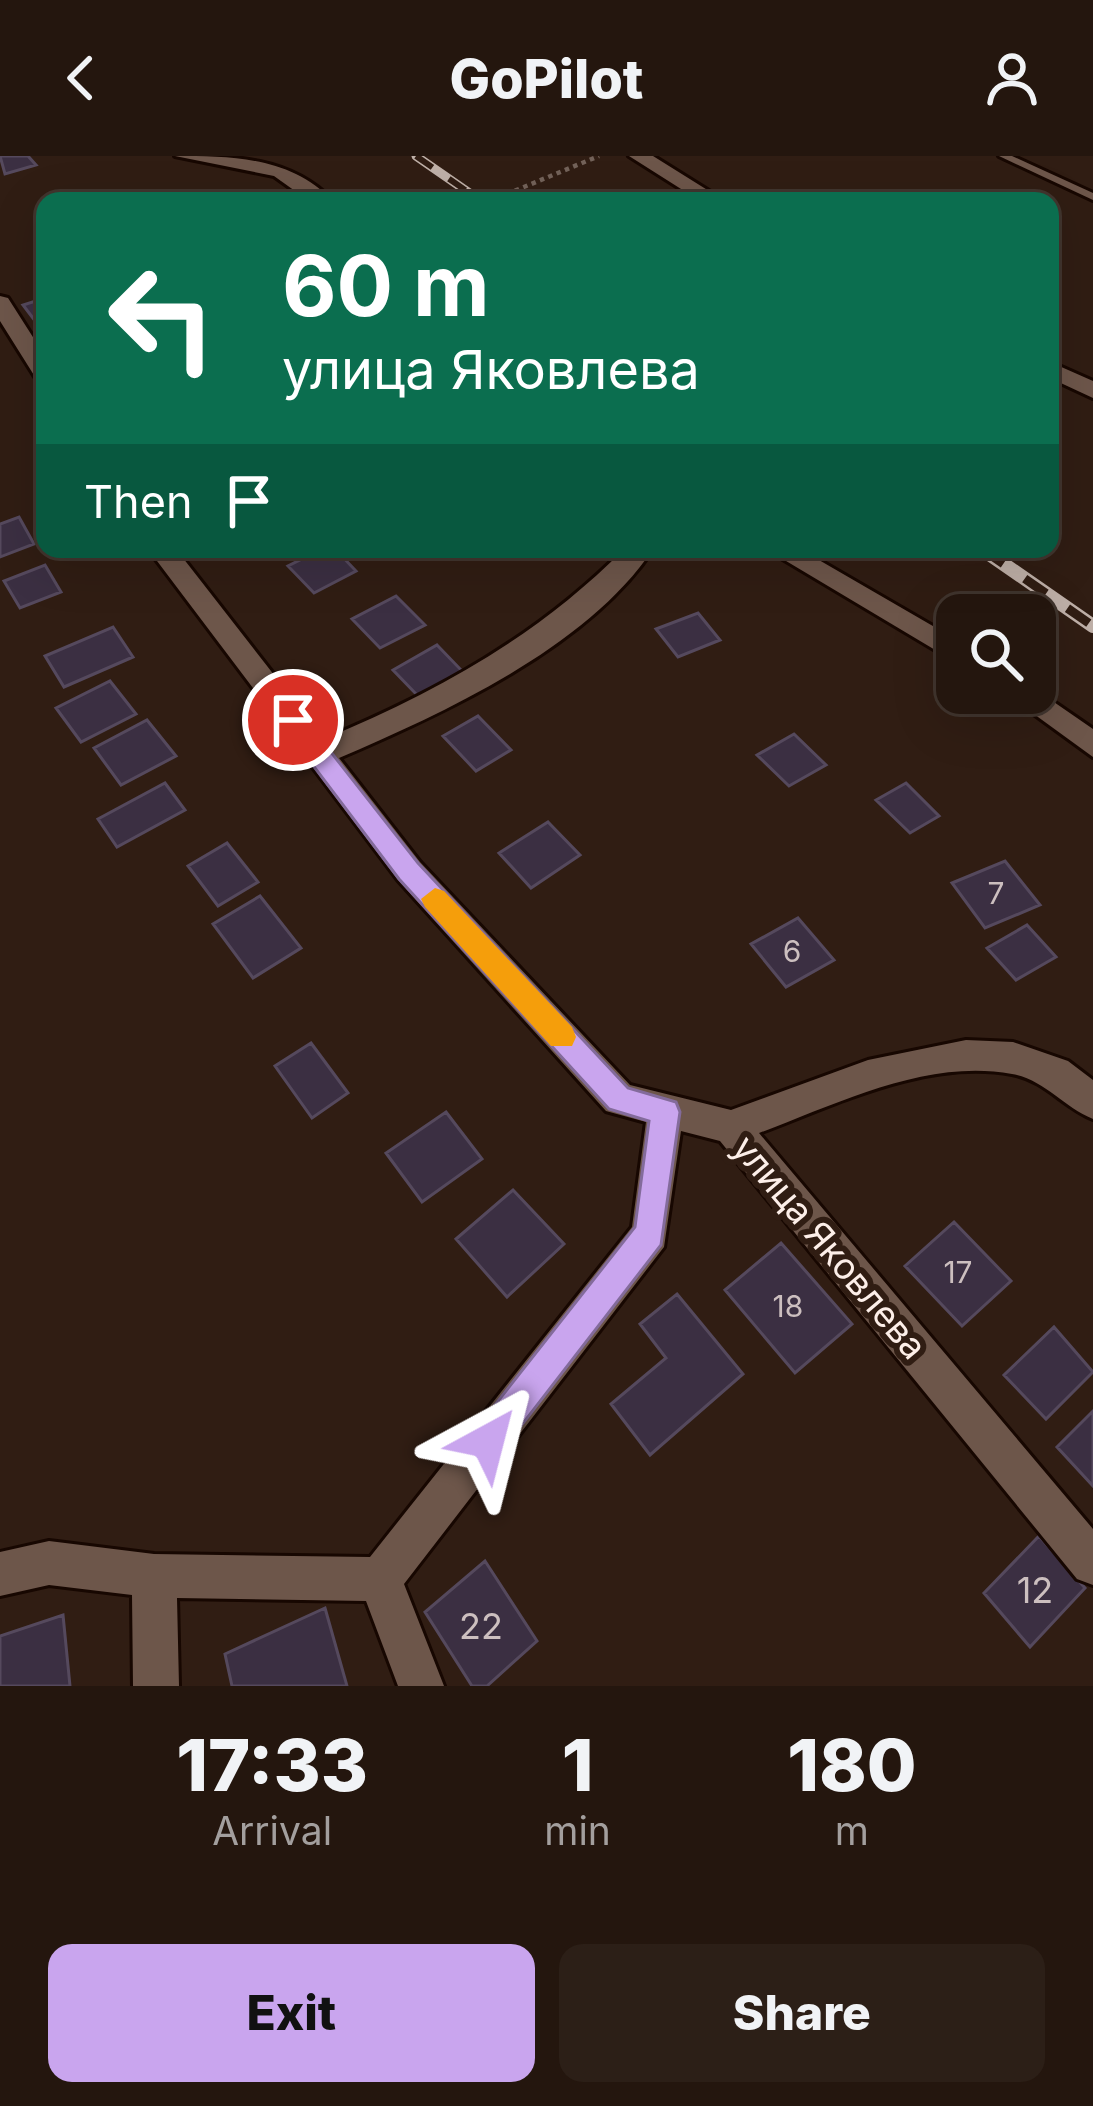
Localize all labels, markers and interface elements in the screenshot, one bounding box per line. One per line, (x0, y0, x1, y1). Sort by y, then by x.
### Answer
icon: back (48, 45, 114, 111)
icon: person (979, 45, 1045, 111)
text: GoPilot (450, 46, 643, 111)
text: 60 m (282, 235, 490, 336)
icon: left (84, 240, 240, 396)
text: улица Яковлева (282, 337, 700, 402)
icon: arrive (216, 468, 282, 534)
text: Then (84, 474, 192, 529)
map controls (936, 594, 1056, 714)
button: search (936, 594, 1056, 714)
pin (242, 669, 344, 771)
icon: arrive (260, 687, 326, 753)
house number: 7 (988, 875, 1004, 911)
house number: 6 (783, 933, 801, 969)
street label: улица Яковлева (724, 1126, 936, 1368)
house number: 17 (943, 1254, 973, 1290)
house number: 18 (773, 1288, 803, 1324)
position arrow (425, 1378, 551, 1504)
house number: 12 (1017, 1568, 1053, 1612)
house number: 22 (459, 1604, 503, 1648)
text: 17:33 (176, 1721, 368, 1808)
text: 1 (562, 1721, 593, 1808)
text: 180 (787, 1721, 917, 1808)
text: Arrival (212, 1807, 332, 1854)
text: min (544, 1807, 611, 1854)
text: m (835, 1807, 869, 1854)
button: Exit (48, 1944, 535, 2082)
button: Share (559, 1944, 1045, 2082)

